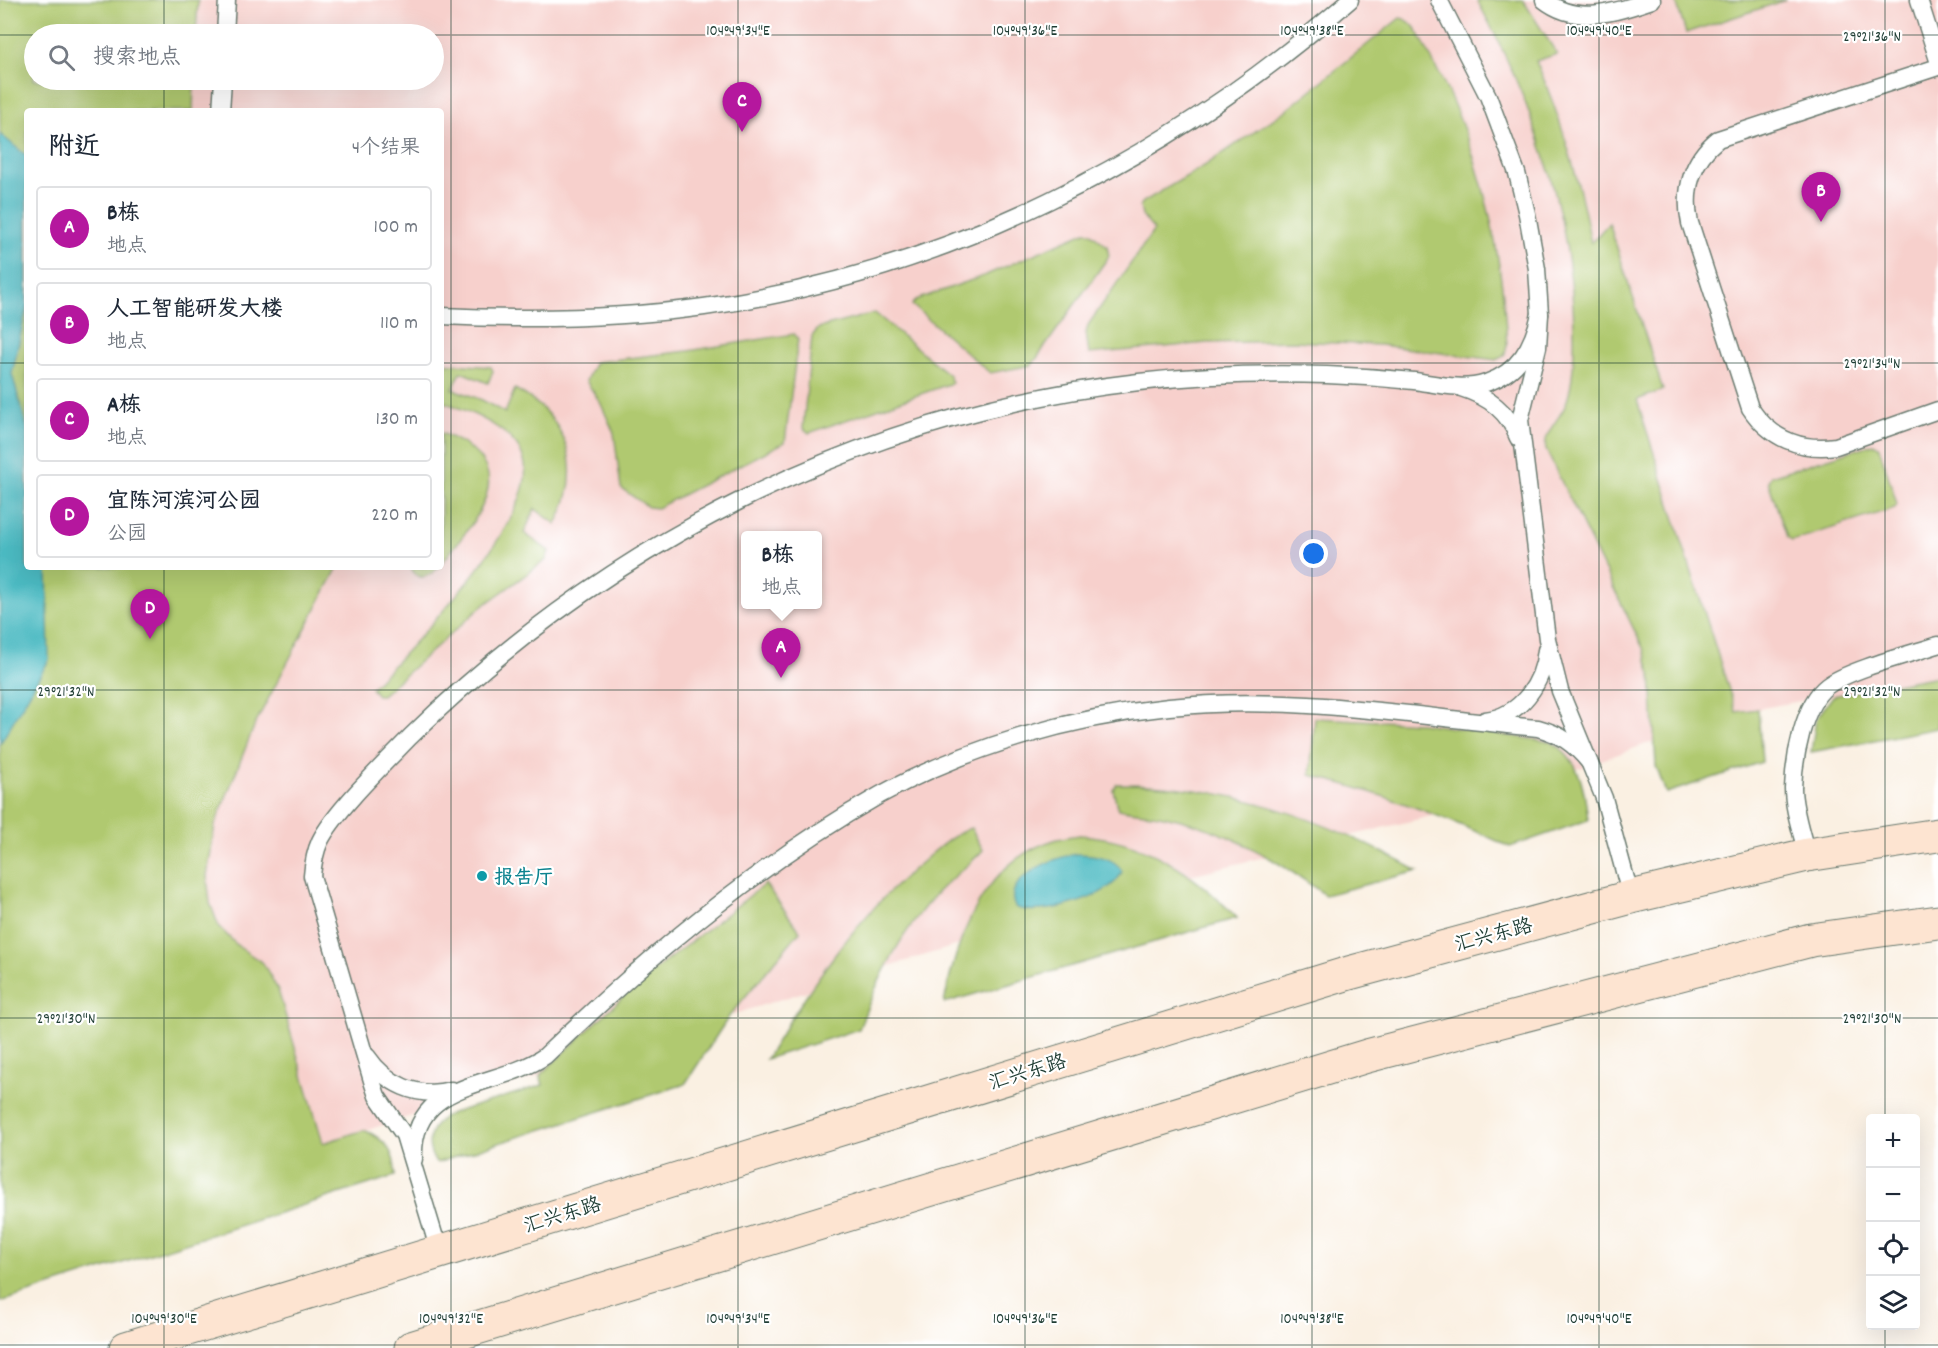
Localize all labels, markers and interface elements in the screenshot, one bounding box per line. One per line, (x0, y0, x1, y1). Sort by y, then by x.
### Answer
text: 104°49'34"E (706, 21, 770, 43)
text: 104°49'36"E (993, 21, 1058, 43)
text: 104°49'38"E (1280, 21, 1344, 43)
text: 104°49'40"E (1566, 21, 1632, 43)
search box (24, 24, 444, 90)
text: 29°21'36"N (1843, 27, 1901, 49)
icon: search (45, 41, 78, 74)
text: 搜索地点 (93, 43, 181, 74)
pin: C (722, 82, 762, 132)
text: 附近 (48, 130, 100, 167)
text: 4个结果 (352, 135, 420, 163)
pin: B (1802, 172, 1840, 222)
text: B栋 (107, 199, 139, 230)
text: A (64, 214, 75, 242)
text: 100 m (374, 214, 418, 242)
text: 地点 (107, 233, 147, 261)
text: 人工智能研发大楼 (107, 295, 283, 326)
text: B (65, 310, 74, 338)
text: 110 m (380, 310, 418, 338)
text: 地点 (107, 329, 147, 357)
text: 29°21'34"N (1844, 354, 1900, 376)
text: A栋 (107, 391, 141, 422)
text: C (65, 406, 74, 434)
text: 130 m (376, 406, 418, 434)
text: 地点 (107, 425, 147, 453)
text: 宜陈河滨河公园 (107, 487, 261, 518)
text: D (64, 502, 75, 530)
text: 220 m (371, 502, 418, 530)
text: 公园 (107, 521, 147, 549)
popup (741, 531, 822, 609)
your location (1299, 539, 1328, 568)
text: B栋 (762, 541, 794, 572)
text: 地点 (762, 575, 802, 603)
pin: D (130, 590, 170, 639)
pin: A (762, 628, 800, 678)
text: 29°21'32"N (37, 682, 95, 704)
text: 29°21'32"N (1843, 682, 1901, 704)
place label: 报告厅 (494, 865, 554, 893)
marker: 报告厅 (475, 869, 489, 883)
street label: 汇兴东路 (1452, 913, 1537, 961)
text: 29°21'30"N (37, 1009, 95, 1031)
text: 29°21'30"N (1843, 1009, 1901, 1031)
street label: 汇兴东路 (986, 1048, 1071, 1099)
map controls (1866, 1114, 1920, 1330)
button: + (1866, 1114, 1920, 1168)
button: − (1866, 1168, 1920, 1222)
street label: 汇兴东路 (521, 1191, 606, 1242)
button: locate (1866, 1222, 1920, 1276)
button: layers (1866, 1276, 1920, 1330)
text: 104°49'30"E (131, 1309, 197, 1331)
text: 104°49'32"E (419, 1309, 483, 1331)
text: 104°49'34"E (706, 1309, 770, 1331)
text: 104°49'36"E (993, 1309, 1058, 1331)
text: 104°49'38"E (1280, 1309, 1344, 1331)
text: 104°49'40"E (1566, 1309, 1632, 1331)

